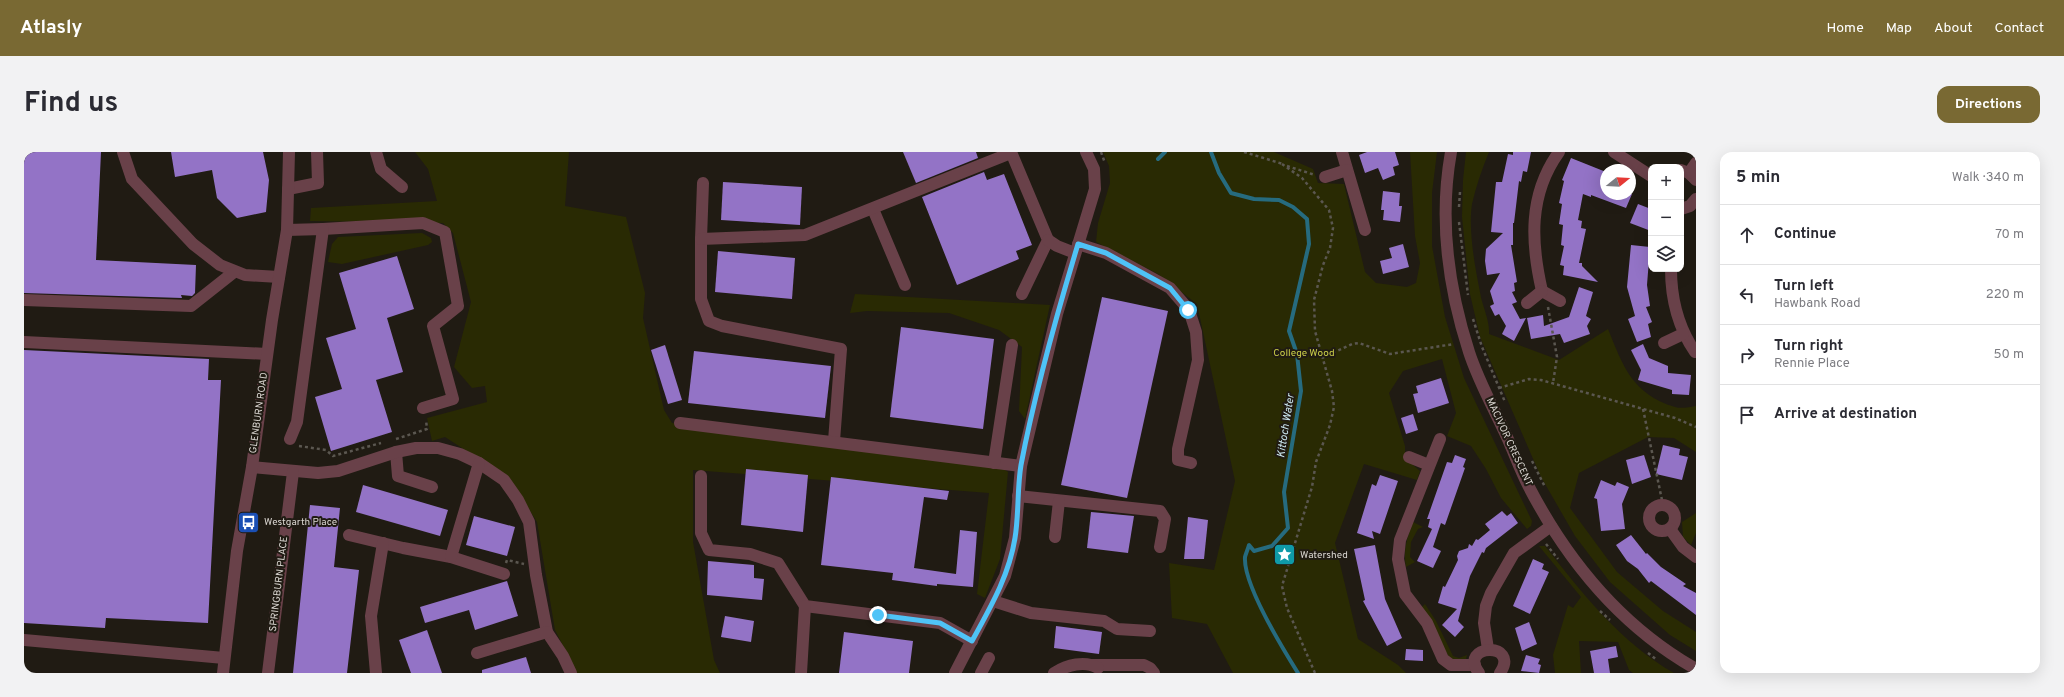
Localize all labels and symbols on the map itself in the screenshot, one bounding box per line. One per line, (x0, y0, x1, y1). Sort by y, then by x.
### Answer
north arrow (1600, 164, 1636, 200)
route start (1179, 301, 1197, 319)
park label: College Wood (1273, 347, 1335, 360)
street label: GLENBURN ROAD (247, 371, 271, 454)
water label: Kittoch Water (1274, 392, 1298, 459)
street label: MACIVOR CRESCENT (1483, 396, 1535, 488)
bus stop icon: Westgarth Place (236, 509, 262, 535)
place label: Westgarth Place (264, 516, 337, 529)
street label: SPRINGBURN PLACE (267, 536, 291, 632)
place icon: Watershed (1271, 542, 1297, 568)
place label: Watershed (1300, 549, 1348, 562)
route end (869, 606, 887, 624)

